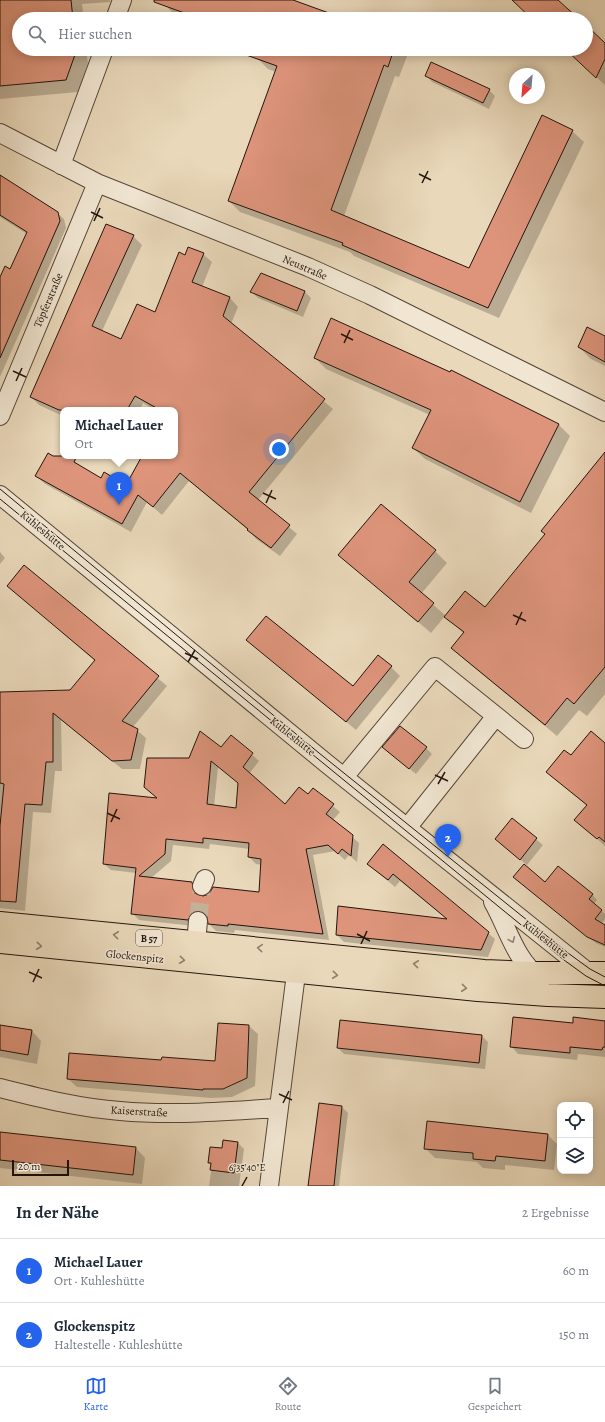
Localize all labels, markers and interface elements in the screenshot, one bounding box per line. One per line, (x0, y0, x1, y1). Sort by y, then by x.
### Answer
search box (12, 12, 593, 56)
icon: search (26, 23, 48, 45)
text: Hier suchen (58, 24, 132, 44)
north arrow (509, 68, 545, 104)
street label: Neustraße (280, 251, 330, 284)
street label: Töpferstraße (30, 271, 67, 330)
popup (60, 407, 178, 459)
text: Michael Lauer (75, 415, 163, 435)
text: Ort (75, 435, 93, 452)
your location (269, 439, 289, 459)
pin: 1 (106, 472, 132, 505)
street label: Kuhleshütte (17, 507, 68, 554)
street label: Kuhleshütte (267, 713, 319, 759)
pin: 2 (435, 824, 461, 857)
street label: Kuhleshütte (520, 917, 572, 962)
one-way arrow (113, 930, 119, 939)
road number: B 57 (136, 930, 162, 946)
one-way arrow (507, 935, 515, 943)
one-way arrow (36, 941, 42, 950)
one-way arrow (257, 944, 263, 953)
street label: Glockenspitz (105, 946, 165, 967)
one-way arrow (179, 956, 185, 965)
one-way arrow (413, 959, 419, 968)
one-way arrow (332, 971, 338, 980)
one-way arrow (461, 984, 467, 993)
map controls (557, 1102, 593, 1174)
button: locate (557, 1102, 593, 1138)
street label: Kaiserstraße (110, 1103, 168, 1120)
button: layers (557, 1138, 593, 1174)
scale bar (12, 1158, 69, 1177)
text: 20 m (18, 1159, 40, 1174)
text: 6°35'40"E (229, 1161, 265, 1174)
text: In der Nähe (16, 1201, 99, 1224)
text: 2 Ergebnisse (522, 1204, 589, 1221)
text: Michael Lauer (54, 1252, 143, 1272)
text: 1 (27, 1262, 31, 1279)
text: 60 m (563, 1262, 589, 1279)
text: Ort · Kuhleshütte (54, 1272, 144, 1289)
text: Glockenspitz (54, 1316, 135, 1336)
text: 2 (26, 1326, 32, 1343)
text: 150 m (559, 1326, 589, 1343)
text: Haltestelle · Kuhleshütte (54, 1336, 183, 1353)
tab: Karte (83, 1375, 108, 1414)
tab: Route (275, 1375, 301, 1414)
tab: Gespeichert (468, 1375, 522, 1414)

